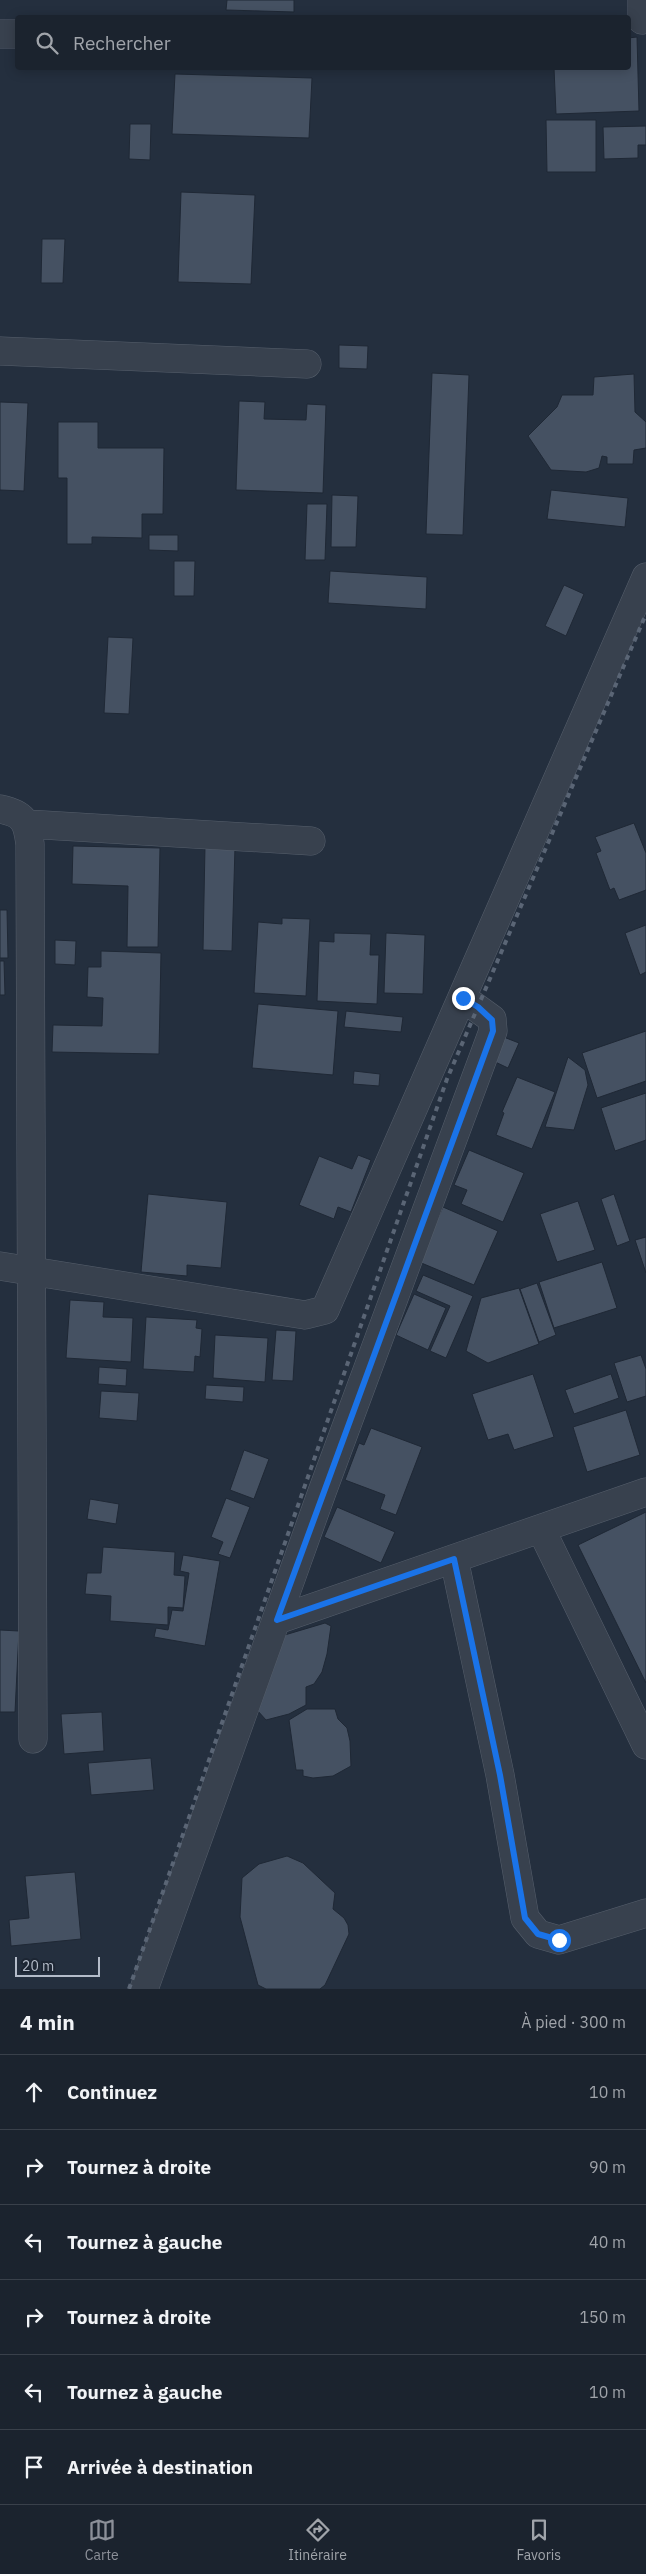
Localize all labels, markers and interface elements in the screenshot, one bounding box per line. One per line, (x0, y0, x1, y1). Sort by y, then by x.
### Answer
search box (15, 15, 631, 70)
icon: search (33, 29, 61, 57)
text: Rechercher (73, 31, 171, 55)
route end (452, 987, 475, 1010)
route start (548, 1929, 571, 1952)
scale bar (15, 1954, 100, 1977)
text: 20 m (22, 1957, 54, 1975)
text: 4 min (20, 2008, 75, 2036)
text: À pied · 300 m (521, 2012, 626, 2032)
icon: ahead (20, 2078, 48, 2106)
text: Continuez (67, 2080, 157, 2104)
text: 10 m (589, 2082, 626, 2102)
icon: right (20, 2153, 48, 2181)
text: Tournez à droite (67, 2155, 211, 2179)
text: 90 m (589, 2157, 626, 2177)
icon: left (20, 2228, 48, 2256)
text: Tournez à gauche (67, 2230, 223, 2254)
text: 40 m (589, 2232, 626, 2252)
icon: right (20, 2303, 48, 2331)
text: Tournez à droite (67, 2305, 211, 2329)
text: 150 m (579, 2307, 626, 2327)
icon: left (20, 2378, 48, 2406)
text: Tournez à gauche (67, 2380, 223, 2404)
text: 10 m (589, 2382, 626, 2402)
icon: arrive (20, 2453, 48, 2481)
text: Arrivée à destination (67, 2455, 253, 2479)
tab: Carte (85, 2516, 119, 2564)
tab: Itinéraire (288, 2516, 347, 2564)
tab: Favoris (516, 2516, 561, 2564)

